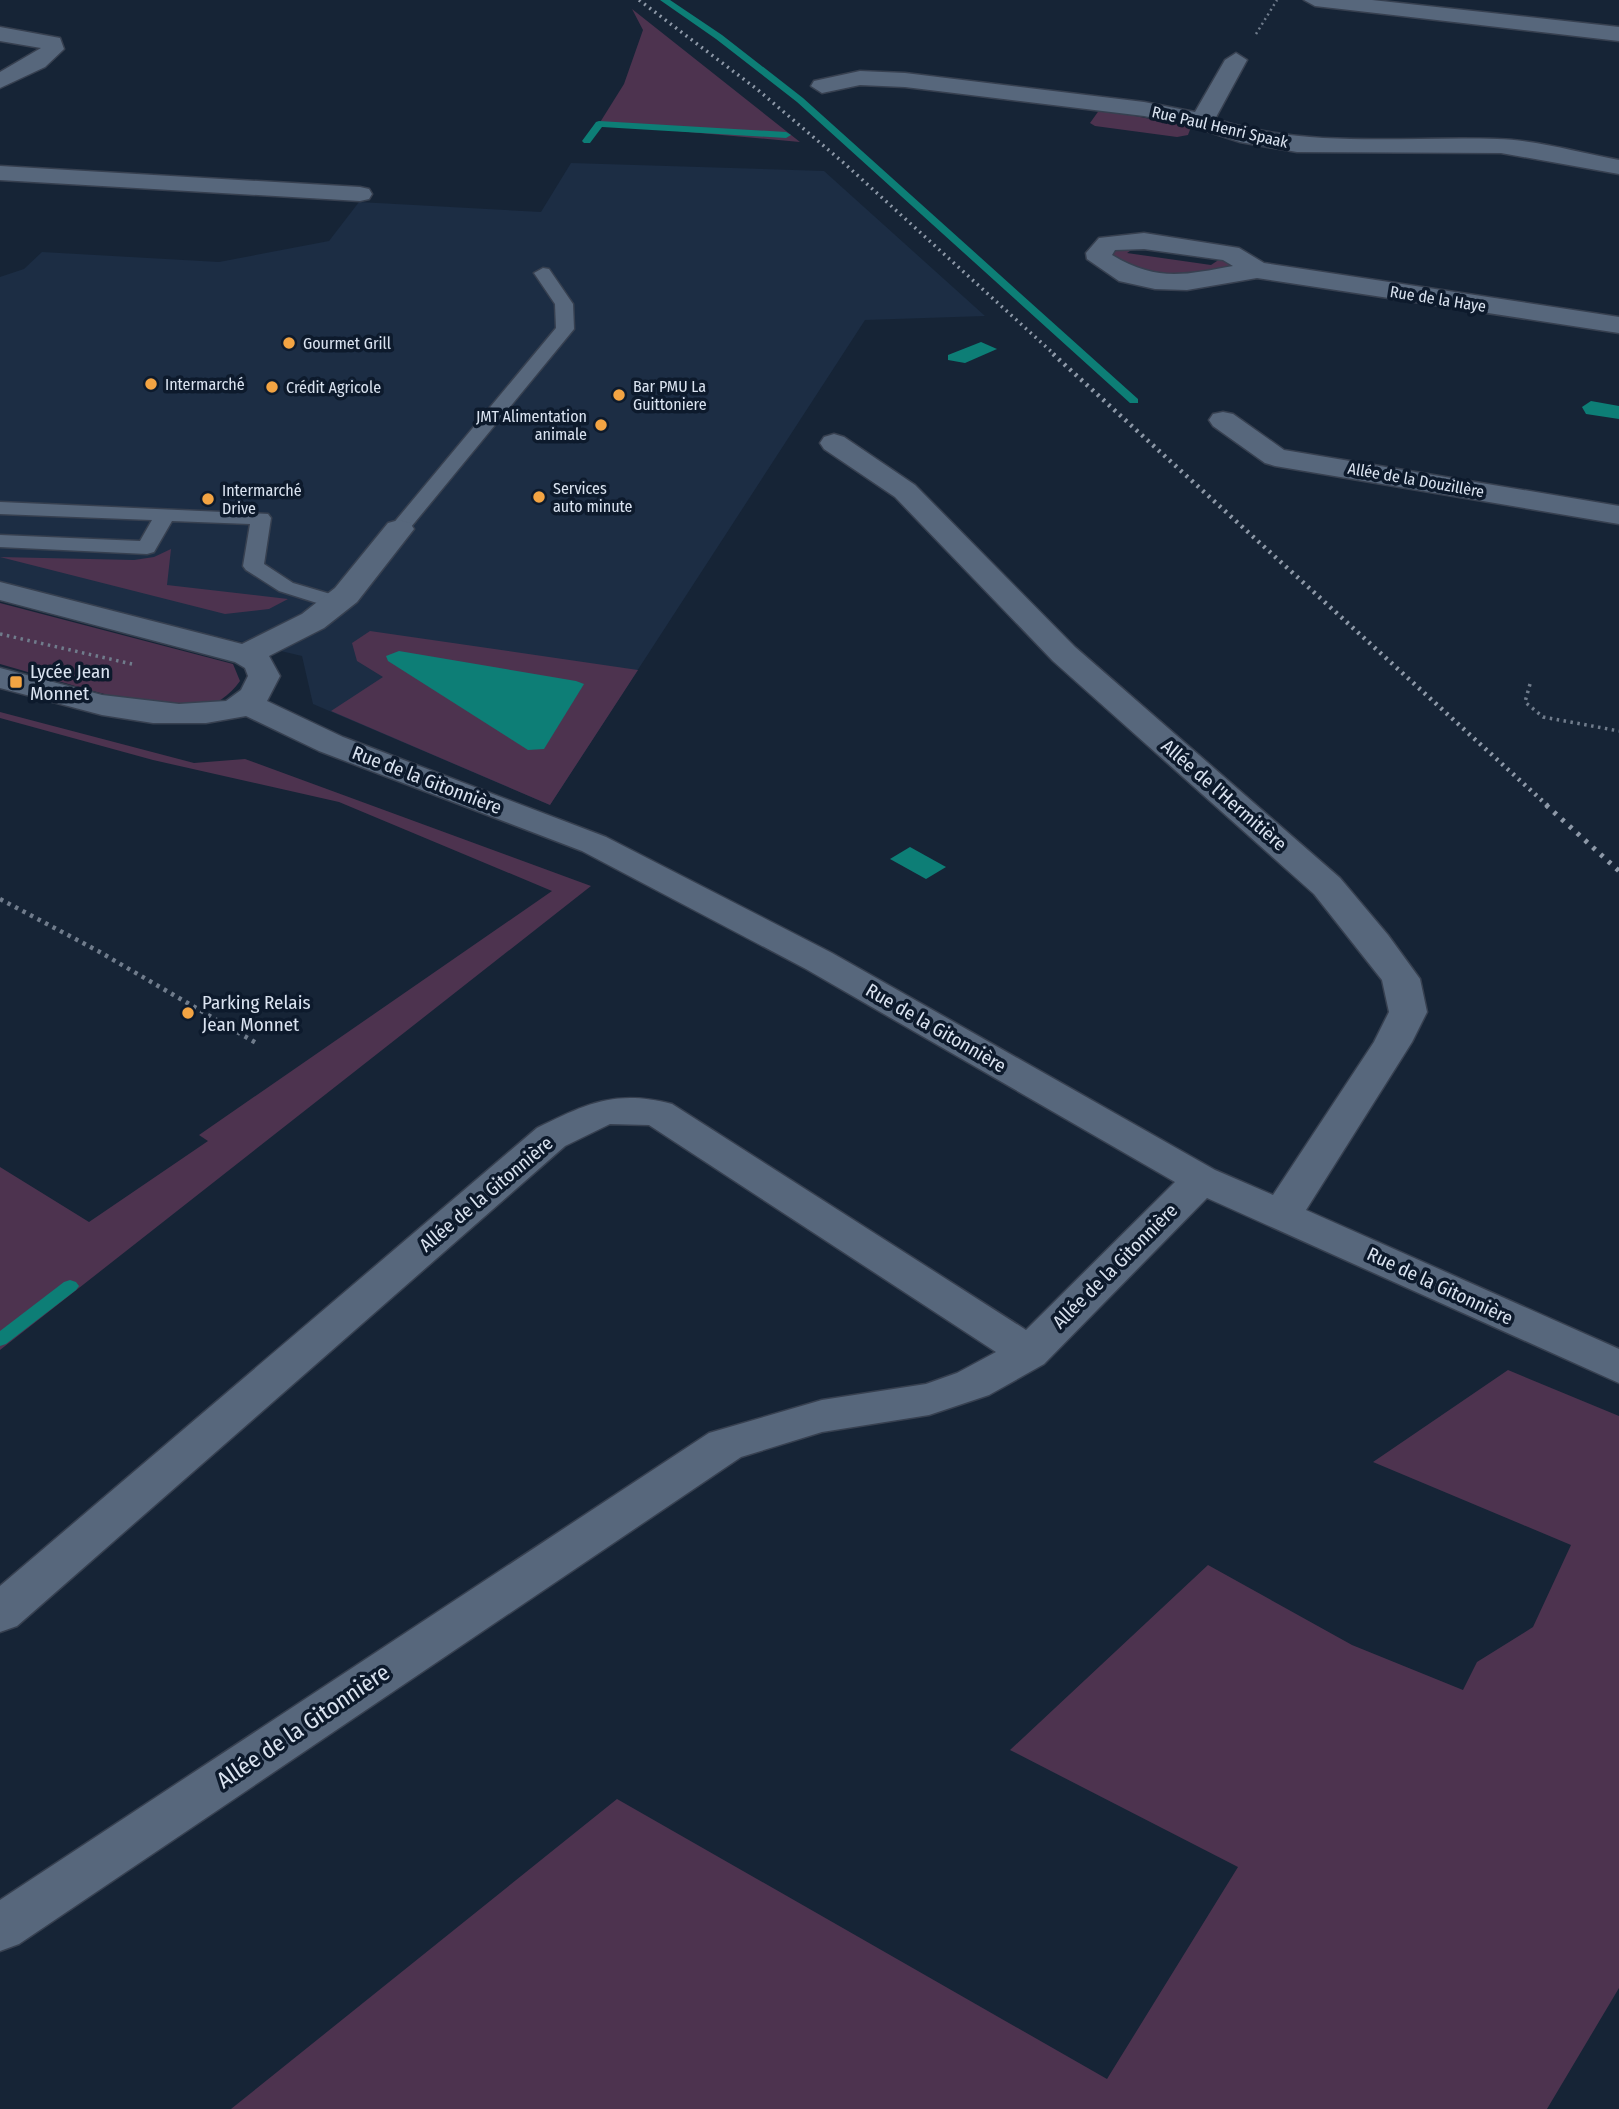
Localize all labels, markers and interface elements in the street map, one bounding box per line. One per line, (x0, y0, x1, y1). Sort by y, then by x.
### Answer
street label: Rue Paul Henri Spaak (1150, 102, 1291, 152)
street label: Rue de la Haye (1389, 282, 1487, 316)
place label: Gourmet Grill (303, 334, 391, 353)
marker: Gourmet Grill (281, 335, 297, 351)
place label: Intermarché (165, 375, 245, 394)
marker: Intermarché (143, 376, 159, 392)
place label: Bar PMU La Guittoniere (633, 377, 707, 414)
place label: Crédit Agricole (286, 378, 381, 397)
marker: Crédit Agricole (264, 379, 280, 395)
marker: Bar PMU La Guittoniere (611, 387, 627, 403)
place label: JMT Alimentation animale (476, 407, 587, 444)
marker: JMT Alimentation animale (593, 417, 609, 433)
street label: Allée de la Douzillère (1346, 459, 1486, 501)
place label: Services auto minute (553, 479, 633, 516)
place label: Intermarché Drive (222, 481, 302, 518)
marker: Services auto minute (531, 489, 547, 505)
marker: Intermarché Drive (200, 491, 216, 507)
place label: Lycée Jean Monnet (30, 660, 110, 705)
marker: Lycée Jean Monnet (8, 674, 24, 690)
street label: Allée de l'Hermitière (1157, 734, 1291, 856)
street label: Rue de la Gitonnière (349, 741, 505, 819)
street label: Rue de la Gitonnière (862, 978, 1010, 1078)
place label: Parking Relais Jean Monnet (202, 991, 311, 1036)
marker: Parking Relais Jean Monnet (180, 1005, 196, 1021)
street label: Allée de la Gitonnière (415, 1131, 557, 1257)
street label: Allée de la Gitonnière (1048, 1199, 1182, 1333)
street label: Rue de la Gitonnière (1363, 1242, 1517, 1330)
street label: Allée de la Gitonnière (211, 1658, 395, 1794)

